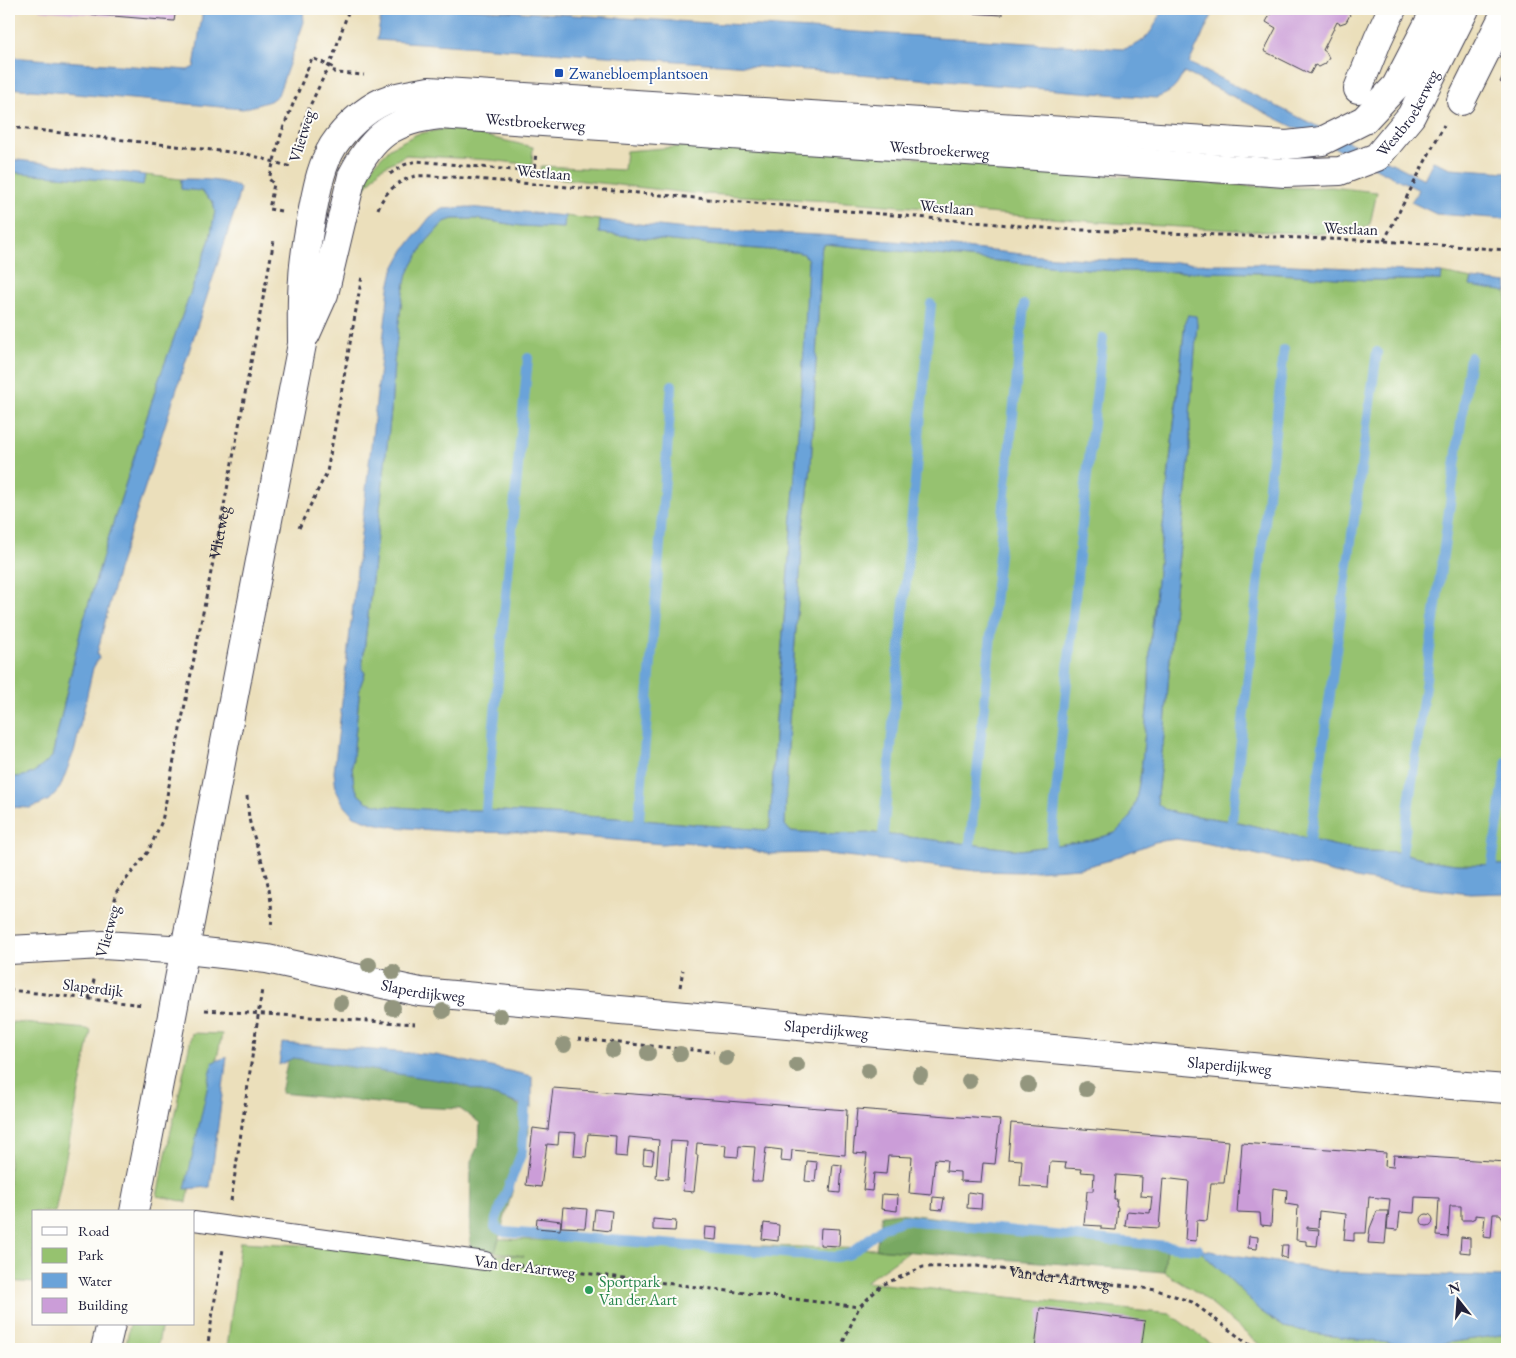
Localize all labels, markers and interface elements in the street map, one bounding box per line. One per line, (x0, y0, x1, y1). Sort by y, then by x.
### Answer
place label: Zwanebloemplantsoen (569, 63, 709, 84)
street label: Westbroekerweg (1372, 65, 1444, 161)
marker: Zwanebloemplantsoen (553, 67, 565, 79)
street label: Vlietweg (284, 106, 320, 165)
street label: Westbroekerweg (485, 108, 587, 136)
street label: Westbroekerweg (889, 136, 991, 164)
street label: Westlaan (516, 160, 573, 185)
street label: Westlaan (919, 195, 976, 220)
street label: Westlaan (1323, 217, 1379, 240)
street label: Vlietweg (204, 503, 235, 560)
street label: Vlietweg (90, 902, 125, 960)
street label: Slaperdijk (62, 973, 125, 1002)
street label: Slaperdijkweg (379, 974, 467, 1007)
street label: Slaperdijkweg (783, 1015, 870, 1043)
street label: Slaperdijkweg (1187, 1051, 1274, 1080)
legend (32, 1210, 195, 1326)
text: Road (78, 1221, 110, 1240)
text: Park (78, 1245, 105, 1264)
street label: Van der Aartweg (473, 1250, 578, 1283)
street label: Van der Aartweg (1008, 1260, 1112, 1295)
text: Water (78, 1271, 112, 1290)
place label: Sportpark Van der Aart (599, 1271, 677, 1310)
north arrow (1434, 1276, 1484, 1326)
text: N (1446, 1277, 1463, 1298)
marker: Sportpark Van der Aart (583, 1284, 595, 1296)
text: Building (78, 1295, 128, 1314)

